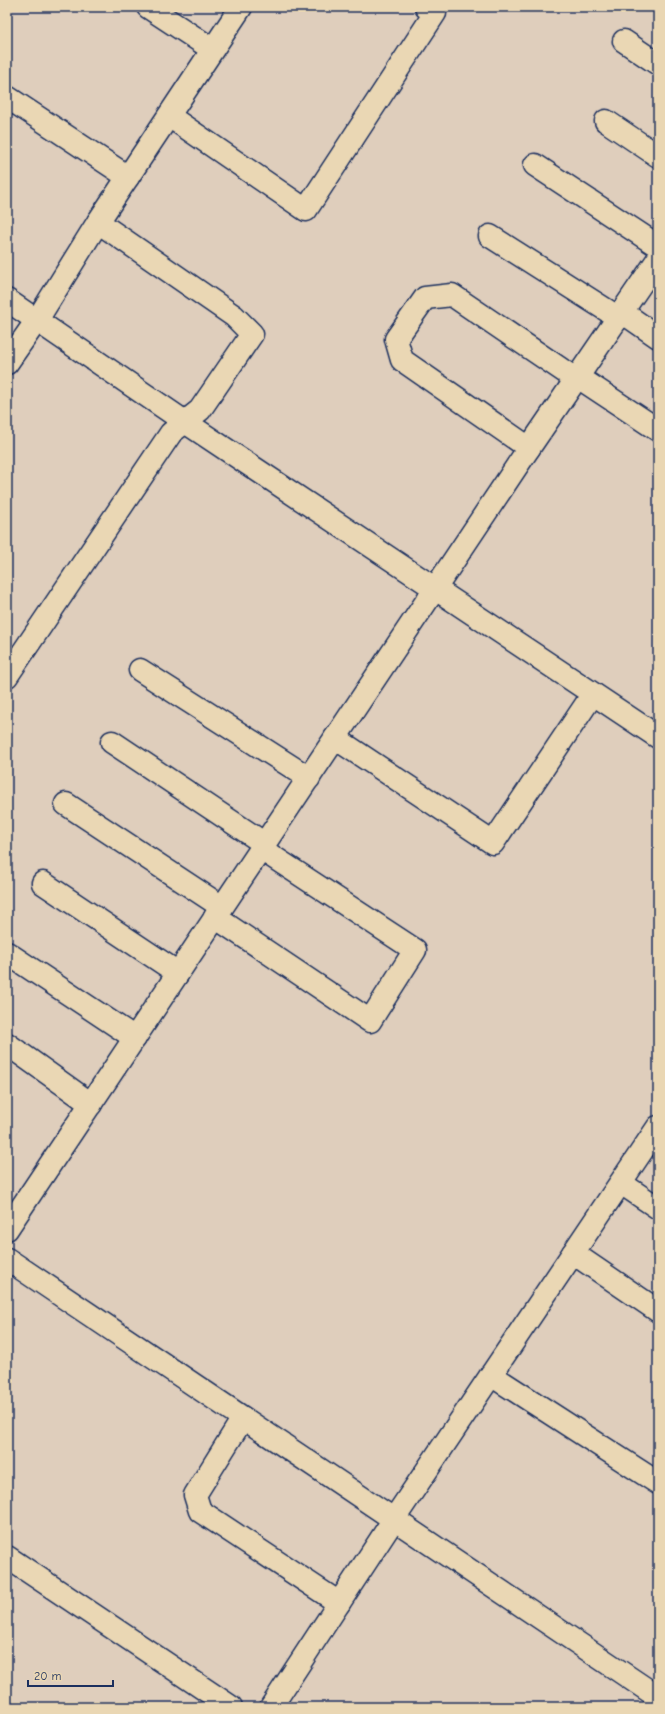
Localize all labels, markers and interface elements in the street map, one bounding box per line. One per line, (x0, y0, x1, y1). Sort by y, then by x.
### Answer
scale bar (28, 1662, 113, 1688)
text: 20 m (34, 1669, 62, 1683)

